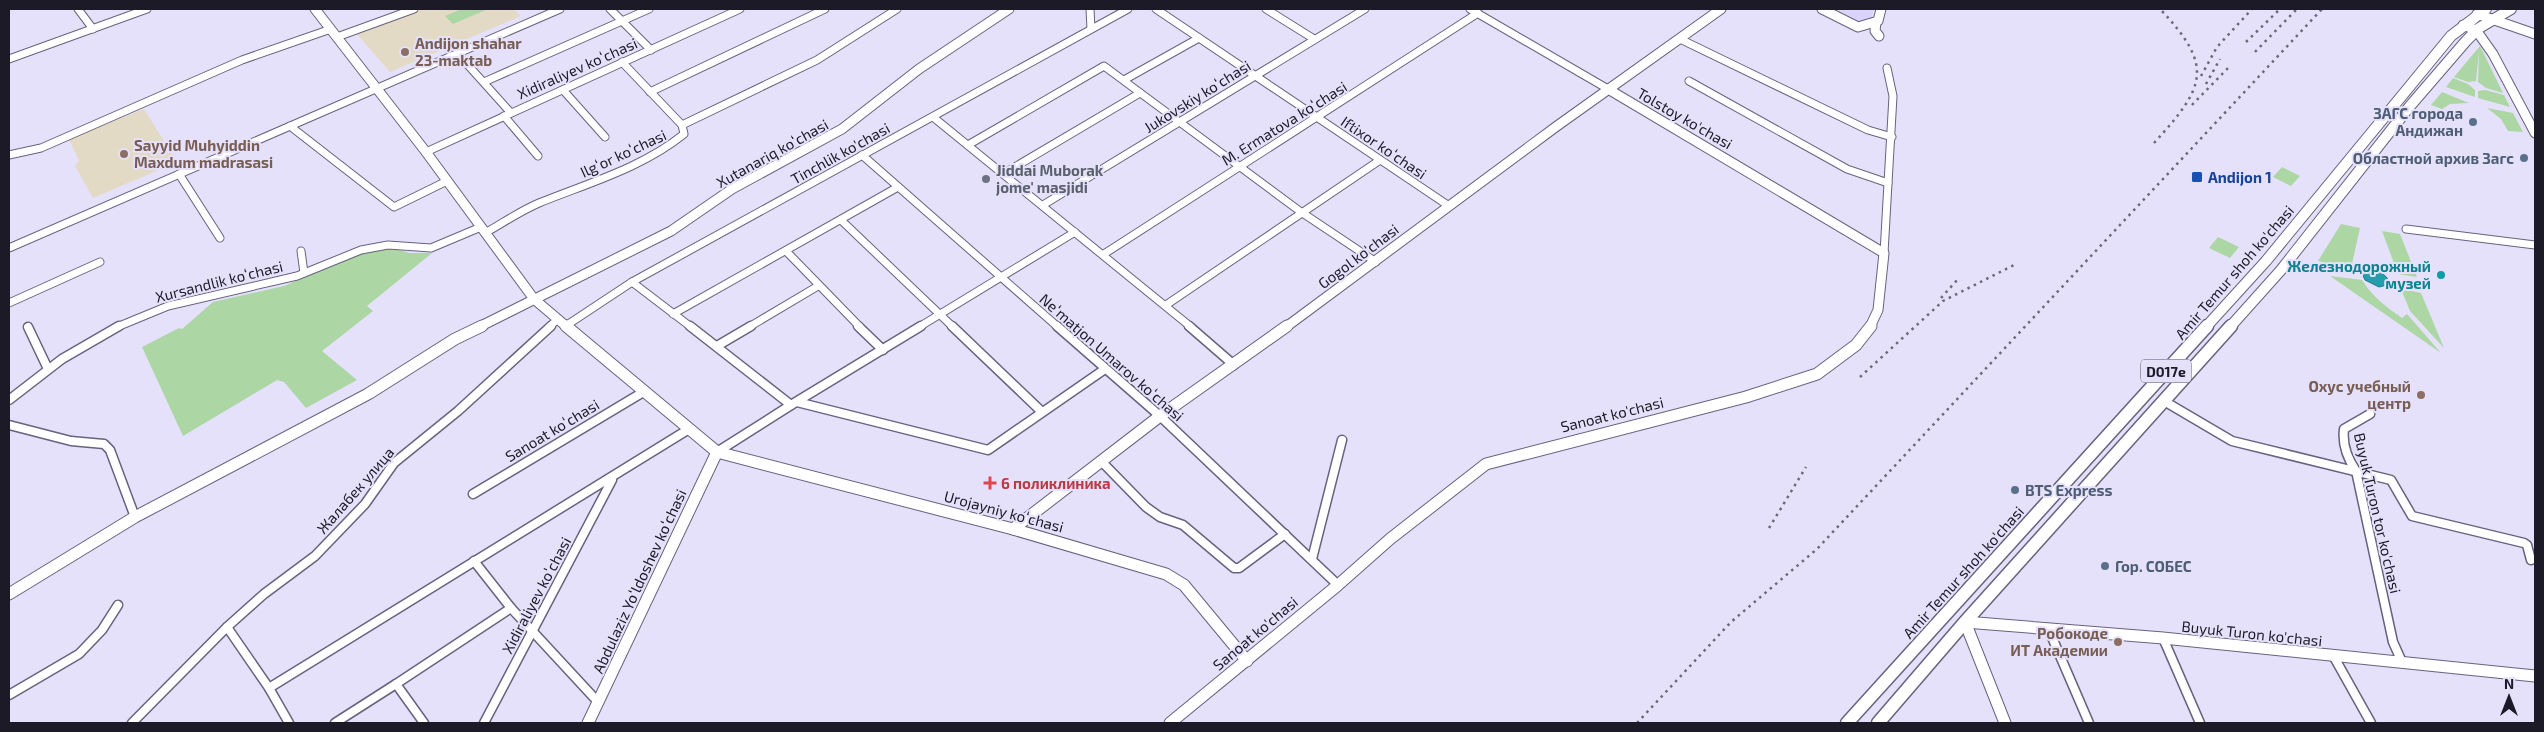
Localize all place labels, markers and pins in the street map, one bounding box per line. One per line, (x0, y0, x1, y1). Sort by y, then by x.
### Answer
place label: Andijon shahar 23-maktab (415, 34, 522, 69)
marker: Andijon shahar 23-maktab (399, 46, 411, 58)
place label: ЗАГС города Андижан (2373, 104, 2463, 139)
marker: ЗАГС города Андижан (2467, 116, 2479, 128)
place label: Sayyid Muhyiddin Maxdum madrasasi (134, 136, 273, 171)
marker: Sayyid Muhyiddin Maxdum madrasasi (118, 148, 130, 160)
place label: Областной архив Загс (2353, 149, 2514, 167)
marker: Областной архив Загс (2518, 152, 2530, 164)
place label: Jiddai Muborak jome' masjidi (996, 161, 1104, 196)
place label: Andijon 1 (2208, 168, 2272, 186)
marker: Andijon 1 (2190, 170, 2204, 184)
marker: Jiddai Muborak jome' masjidi (980, 173, 992, 185)
place label: Железнодорожный музей (2287, 257, 2431, 292)
marker: Железнодорожный музей (2435, 269, 2447, 281)
place label: Охус учебный центр (2308, 377, 2411, 412)
marker: Охус учебный центр (2415, 389, 2427, 401)
place label: 6 поликлиника (1001, 474, 1111, 492)
marker: 6 поликлиника (983, 476, 997, 490)
place label: BTS Express (2025, 481, 2112, 499)
marker: BTS Express (2009, 484, 2021, 496)
place label: Гор. СОБЕС (2115, 557, 2192, 575)
marker: Гор. СОБЕС (2099, 560, 2111, 572)
place label: Робокоде ИТ Академии (2010, 624, 2108, 659)
marker: Робокоде ИТ Академии (2112, 636, 2124, 648)

